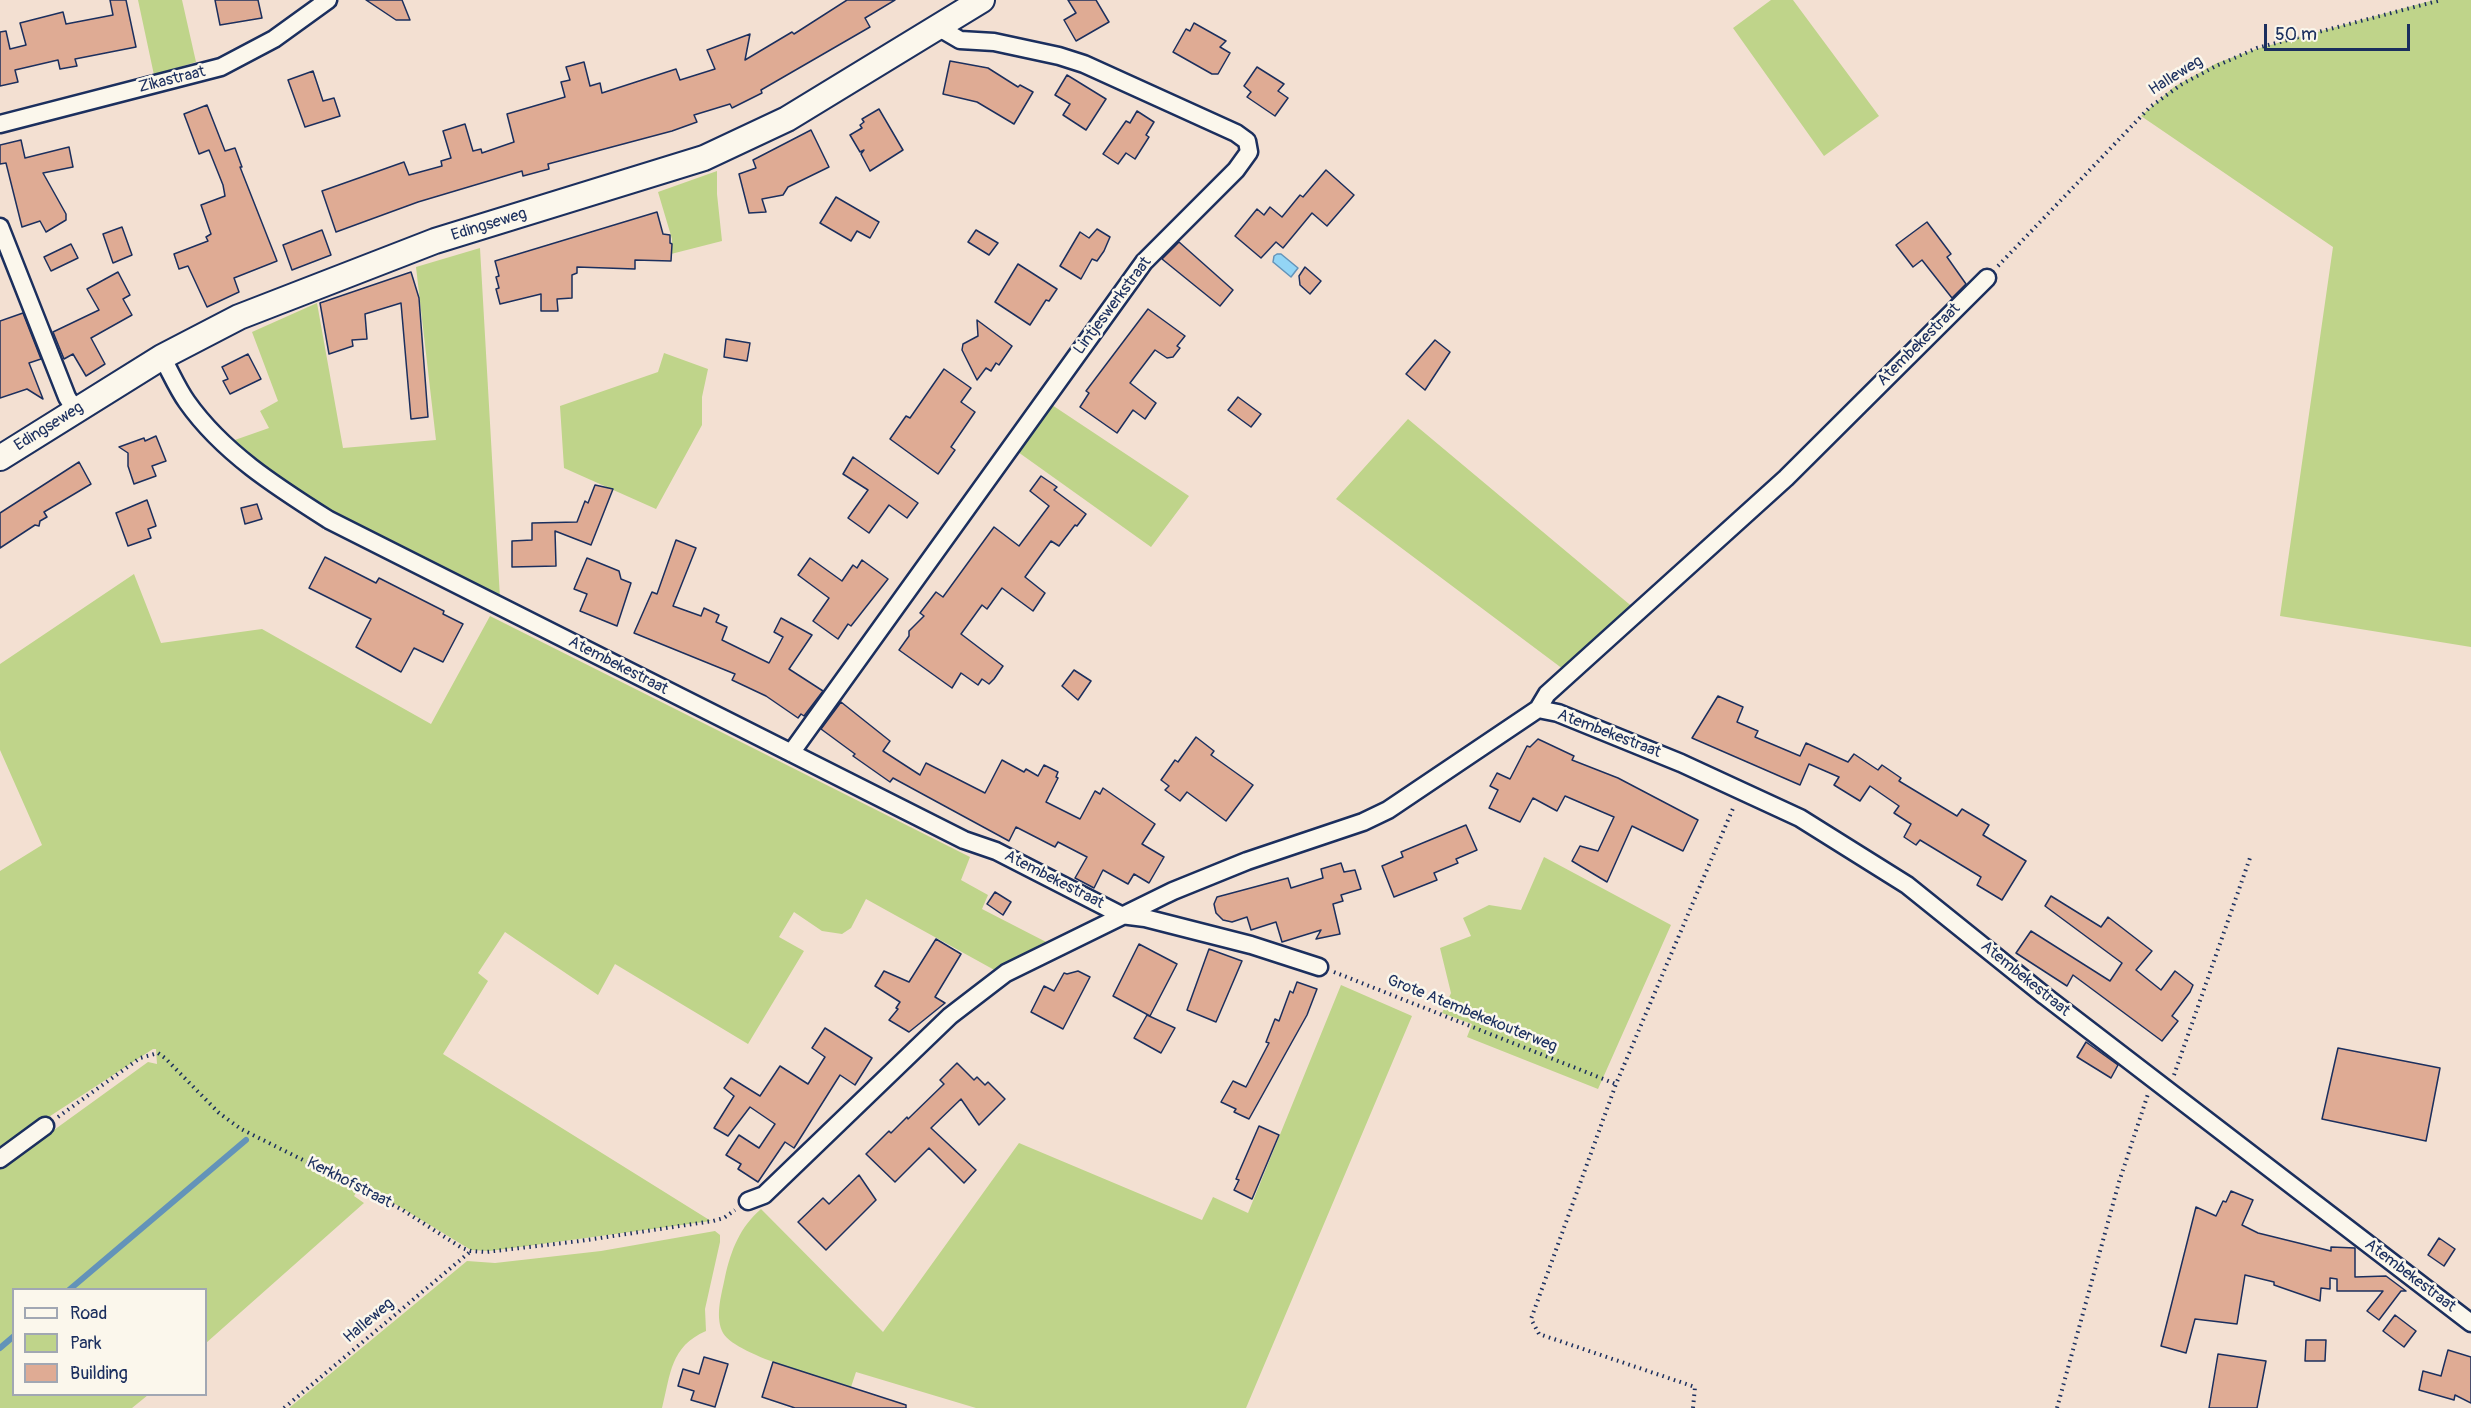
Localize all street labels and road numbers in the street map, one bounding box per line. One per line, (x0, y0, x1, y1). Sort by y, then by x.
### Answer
street label: Halleweg (2146, 52, 2206, 100)
street label: Zikastraat (137, 62, 207, 98)
street label: Edingseweg (449, 204, 529, 246)
street label: Lintjeswerkstraat (1070, 253, 1156, 359)
street label: Atembekestraat (1874, 300, 1964, 390)
street label: Edingseweg (11, 398, 87, 456)
street label: Atembekestraat (565, 633, 671, 699)
street label: Atembekestraat (1555, 705, 1663, 763)
street label: Atembekestraat (1001, 847, 1107, 913)
street label: Atembekestraat (1977, 937, 2073, 1021)
street label: Grote Atembekekouterweg (1384, 971, 1560, 1057)
street label: Kerkhofstraat (303, 1153, 395, 1213)
street label: Atembekestraat (2361, 1235, 2459, 1317)
street label: Halleweg (340, 1294, 398, 1348)

